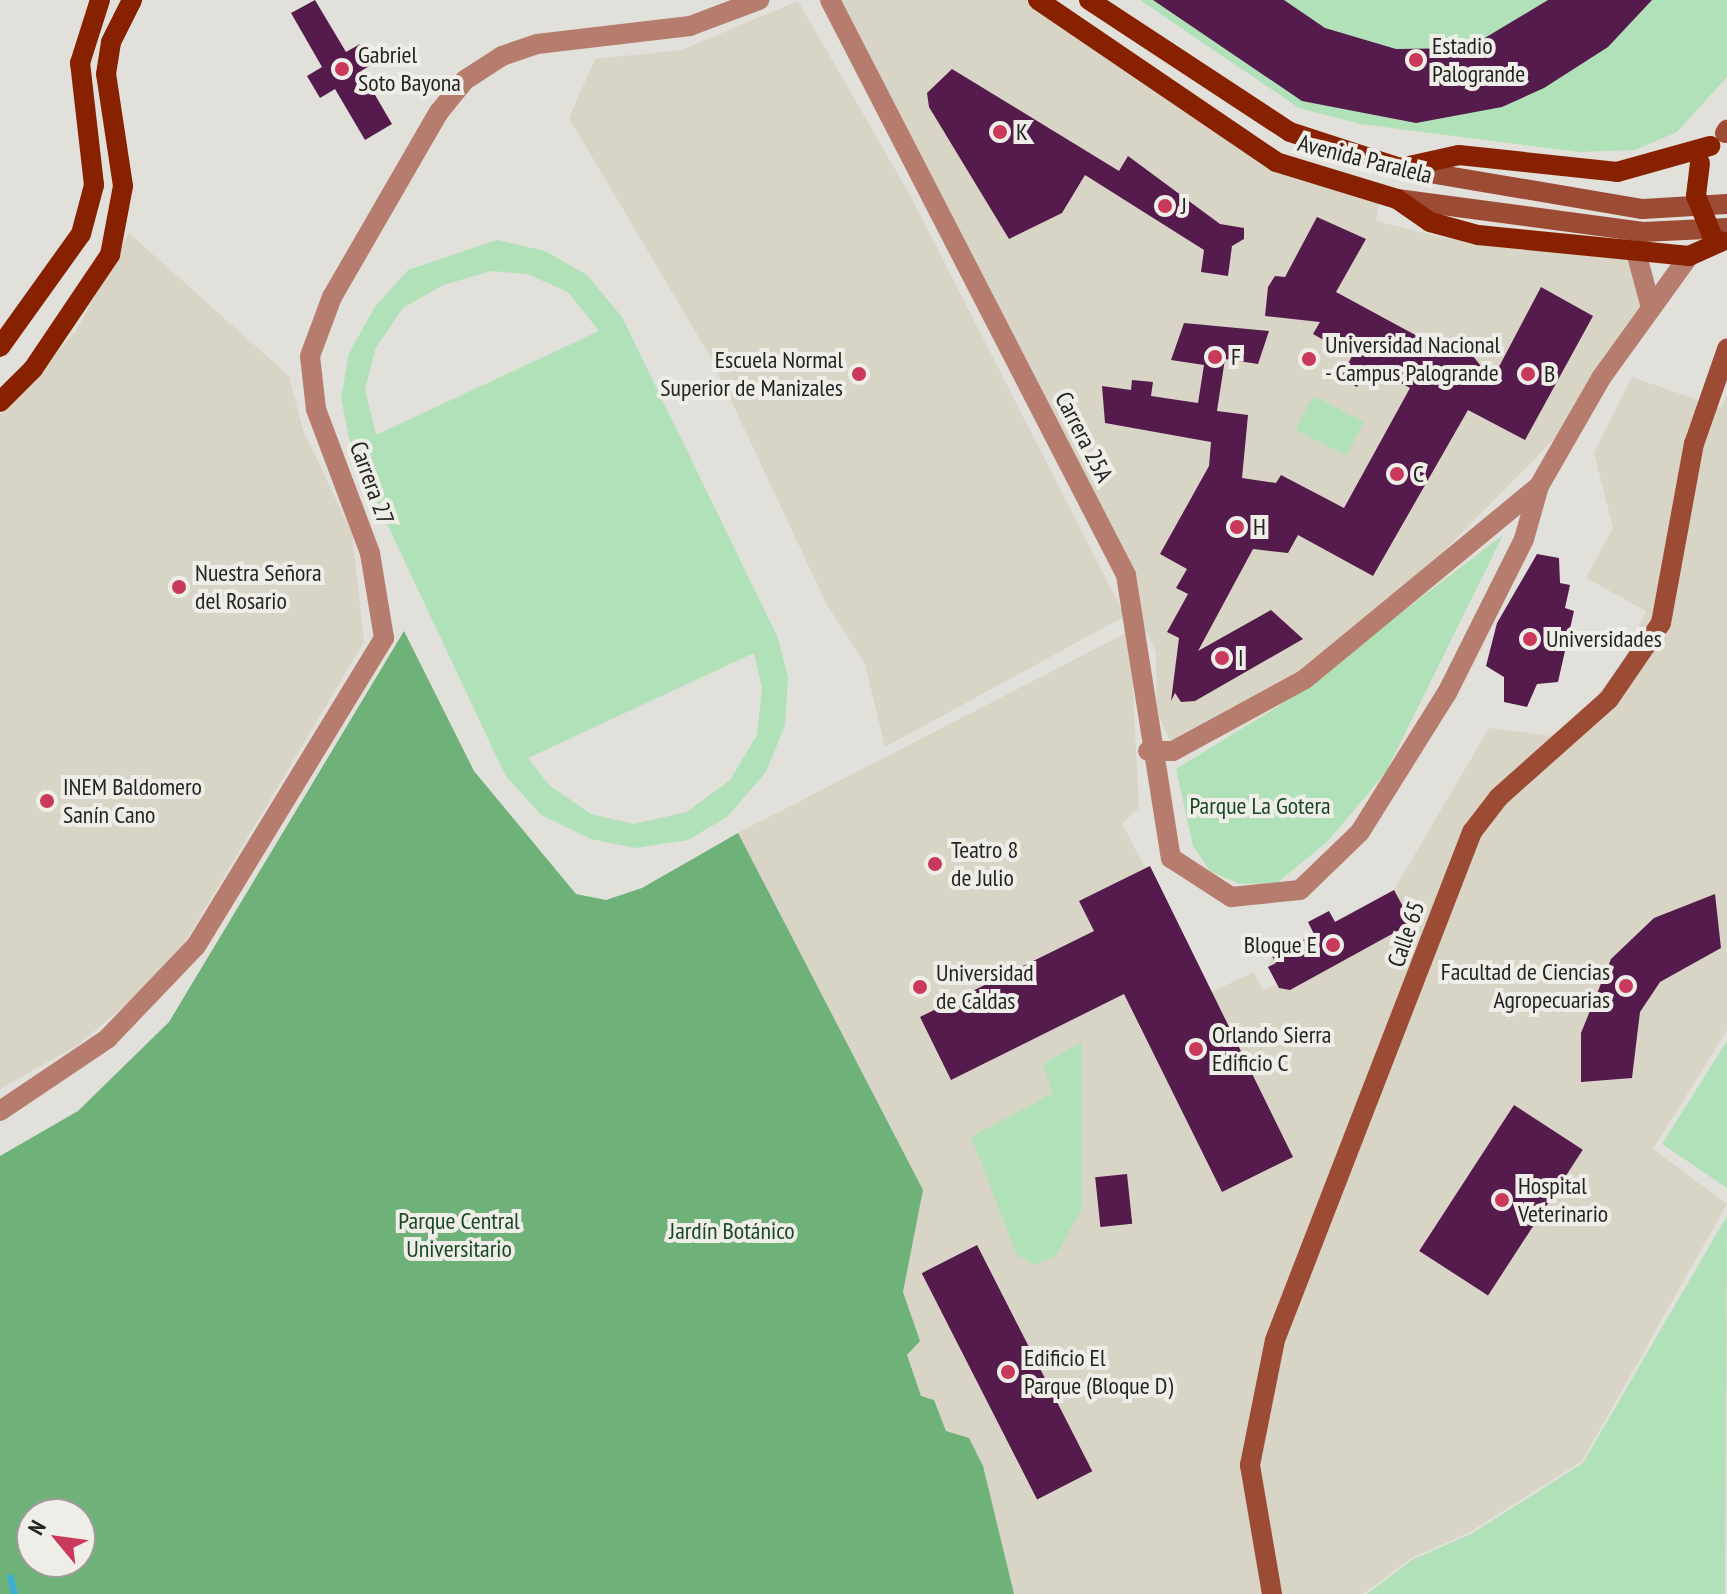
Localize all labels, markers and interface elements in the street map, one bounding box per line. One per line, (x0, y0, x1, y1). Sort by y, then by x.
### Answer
place label: Estadio Palogrande (1432, 32, 1525, 88)
place label: Gabriel Soto Bayona (358, 41, 461, 97)
marker: Estadio Palogrande (1407, 51, 1425, 69)
marker: Gabriel Soto Bayona (333, 60, 351, 78)
place label: K (1016, 118, 1028, 146)
marker: K (991, 123, 1009, 141)
street label: Avenida Paralela (1295, 128, 1435, 190)
place label: J (1181, 192, 1187, 220)
marker: J (1156, 197, 1174, 215)
place label: Universidad Nacional - Campus Palogrande (1325, 331, 1500, 387)
place label: F (1231, 343, 1241, 371)
place label: Escuela Normal Superior de Manizales (660, 346, 843, 402)
marker: F (1206, 348, 1224, 366)
marker: Universidad Nacional - Campus Palogrande (1300, 350, 1318, 368)
place label: B (1544, 360, 1555, 388)
marker: Escuela Normal Superior de Manizales (850, 365, 868, 383)
marker: B (1519, 365, 1537, 383)
street label: Carrera 25A (1049, 387, 1119, 487)
street label: Carrera 27 (344, 438, 400, 528)
place label: C (1413, 460, 1424, 488)
marker: C (1388, 465, 1406, 483)
place label: H (1253, 513, 1266, 541)
marker: H (1228, 518, 1246, 536)
place label: Nuestra Señora del Rosario (195, 559, 321, 615)
marker: Nuestra Señora del Rosario (170, 578, 188, 596)
place label: Universidades (1546, 625, 1662, 653)
marker: Universidades (1521, 630, 1539, 648)
place label: I (1238, 644, 1244, 672)
marker: I (1213, 649, 1231, 667)
place label: INEM Baldomero Sanín Cano (63, 773, 202, 829)
marker: INEM Baldomero Sanín Cano (38, 792, 56, 810)
park label: Parque La Gotera (1189, 792, 1331, 820)
place label: Teatro 8 de Julio (951, 836, 1018, 892)
marker: Teatro 8 de Julio (926, 855, 944, 873)
street label: Calle 65 (1381, 897, 1431, 971)
place label: Bloque E (1244, 931, 1317, 959)
marker: Bloque E (1324, 936, 1342, 954)
place label: Facultad de Ciencias Agropecuarias (1441, 958, 1610, 1014)
place label: Universidad de Caldas (936, 959, 1034, 1015)
marker: Facultad de Ciencias Agropecuarias (1617, 977, 1635, 995)
marker: Universidad de Caldas (911, 978, 929, 996)
place label: Orlando Sierra Edificio C (1212, 1021, 1331, 1077)
marker: Orlando Sierra Edificio C (1187, 1040, 1205, 1058)
place label: Hospital Veterinario (1518, 1172, 1608, 1228)
marker: Hospital Veterinario (1493, 1191, 1511, 1209)
park label: Parque Central Universitario (398, 1207, 520, 1263)
park label: Jardín Botánico (669, 1217, 795, 1245)
place label: Edificio El Parque (Bloque D) (1024, 1344, 1173, 1400)
marker: Edificio El Parque (Bloque D) (999, 1363, 1017, 1381)
north arrow (16, 1498, 96, 1578)
text: N (22, 1515, 52, 1539)

